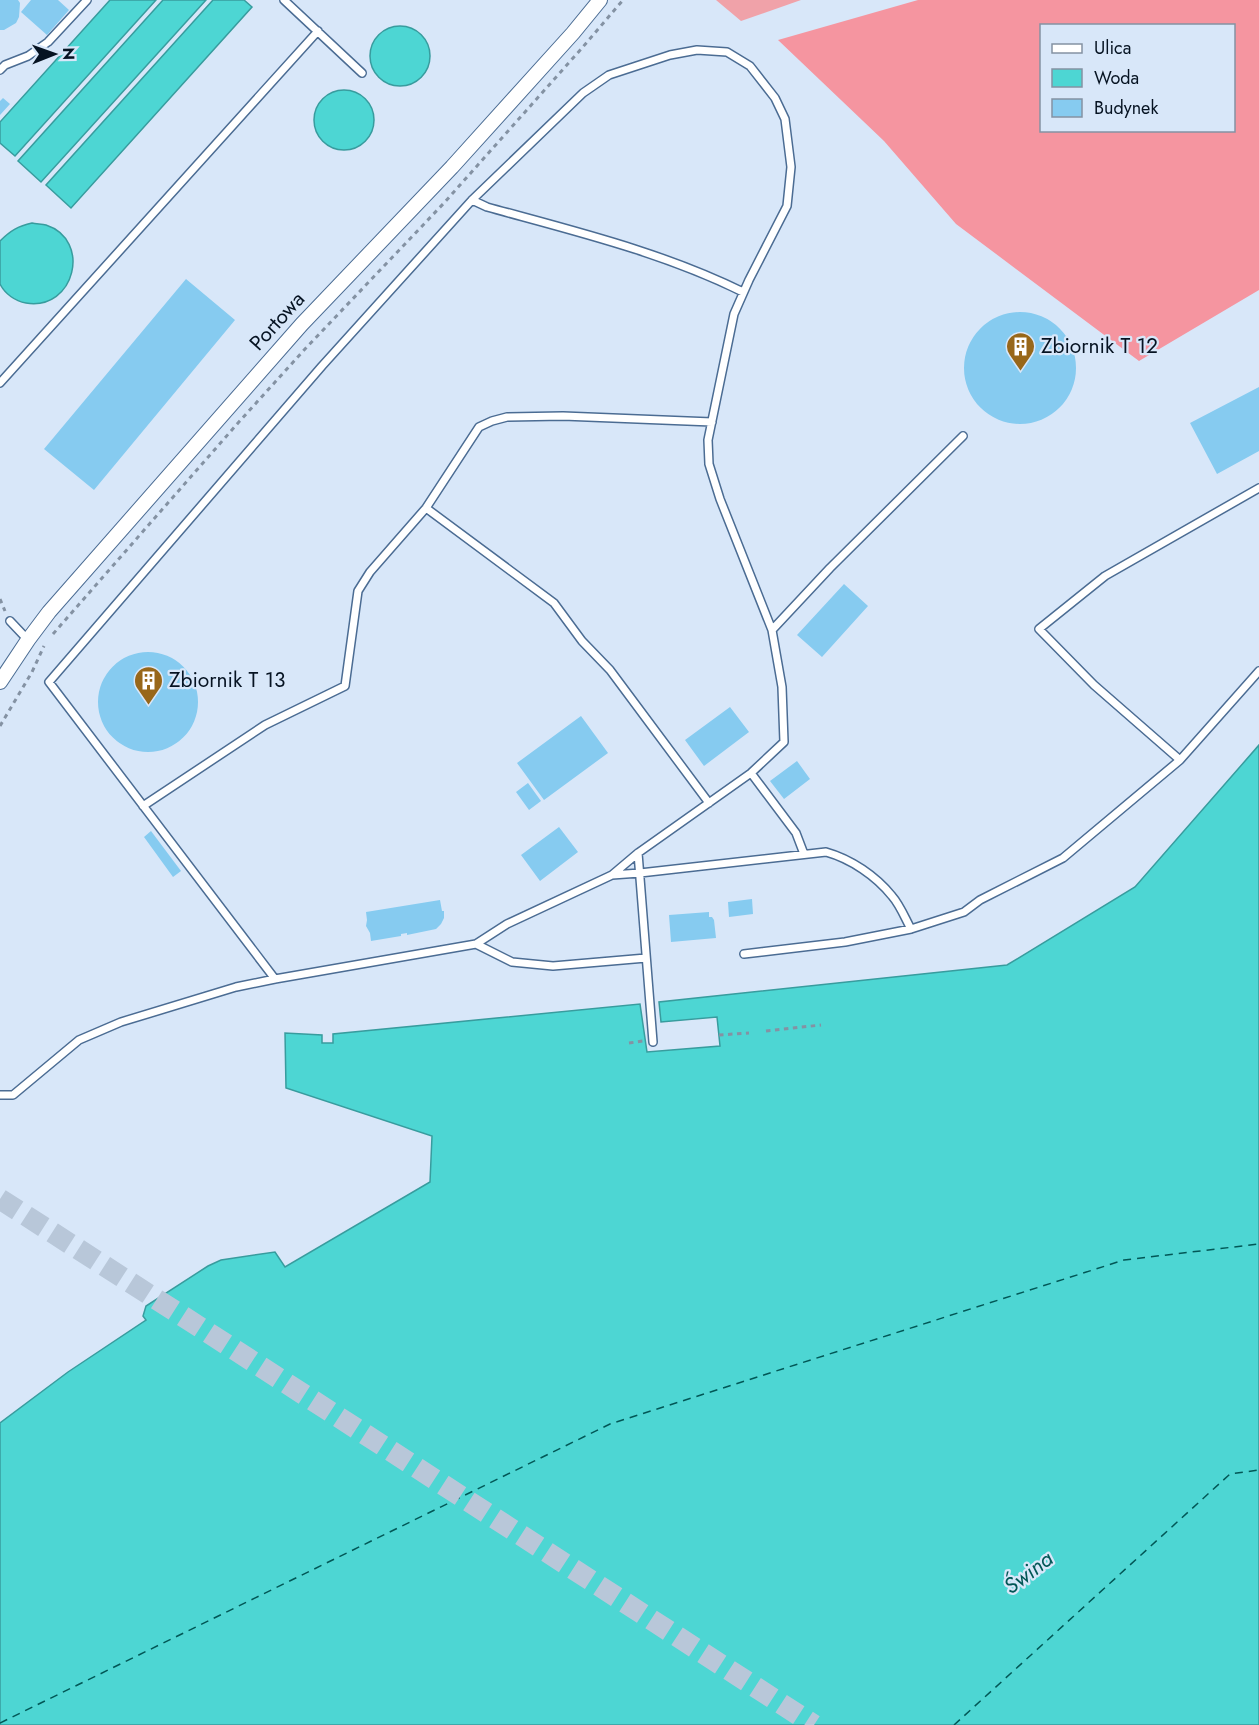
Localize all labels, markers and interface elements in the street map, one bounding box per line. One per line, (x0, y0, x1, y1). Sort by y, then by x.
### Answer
north arrow (24, 24, 84, 84)
legend (1040, 24, 1235, 132)
text: Ulica (1094, 35, 1131, 61)
text: N (57, 47, 80, 60)
text: Woda (1094, 65, 1139, 91)
text: Budynek (1094, 95, 1158, 121)
street label: Portowa (242, 285, 312, 357)
building icon: Zbiornik T 12 (1004, 330, 1036, 372)
place label: Zbiornik T 12 (1041, 331, 1158, 361)
building icon: Zbiornik T 13 (132, 664, 164, 706)
place label: Zbiornik T 13 (169, 665, 286, 695)
water label: Świna (996, 1543, 1060, 1601)

